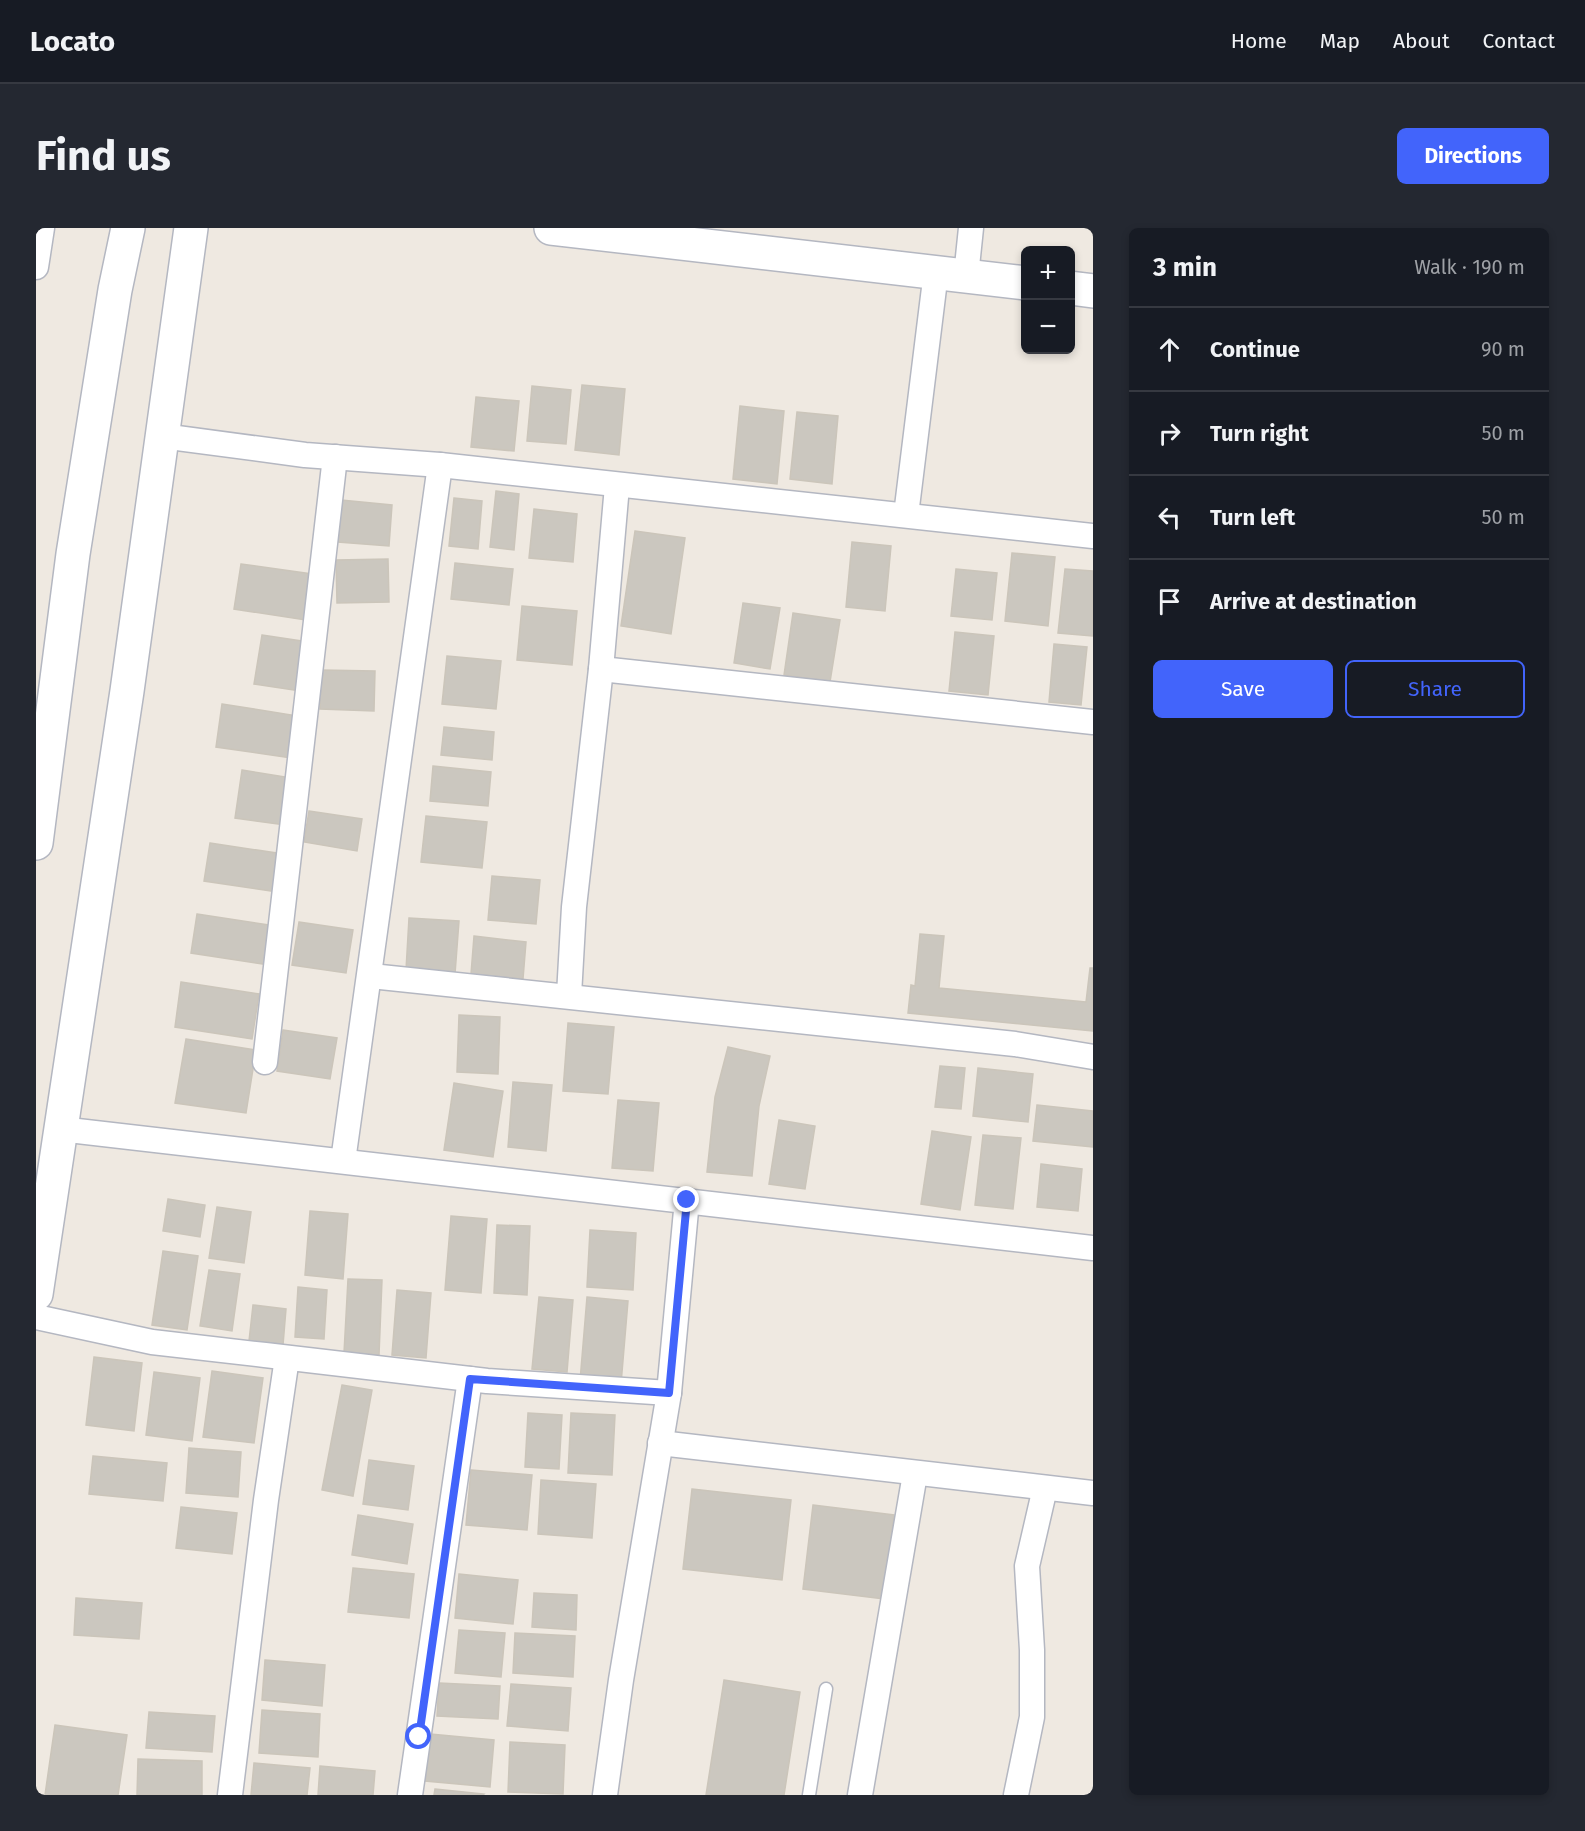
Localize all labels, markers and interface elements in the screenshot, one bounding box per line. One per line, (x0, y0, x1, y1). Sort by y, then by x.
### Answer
text: Locato (30, 25, 115, 58)
text: Home (1231, 28, 1287, 54)
text: Map (1320, 28, 1360, 54)
text: About (1393, 28, 1450, 54)
text: Contact (1483, 28, 1555, 54)
button: Directions (1397, 128, 1549, 184)
text: Find us (36, 131, 171, 181)
map controls (1021, 246, 1075, 354)
button: + (1021, 246, 1075, 300)
text: 3 min (1153, 252, 1217, 283)
text: Walk · 190 m (1414, 255, 1525, 279)
button: − (1021, 300, 1075, 354)
icon: ahead (1153, 333, 1186, 366)
text: Continue (1210, 336, 1300, 363)
text: 90 m (1481, 337, 1525, 361)
icon: right (1153, 417, 1186, 450)
text: Turn right (1210, 420, 1309, 447)
text: 50 m (1481, 421, 1525, 445)
icon: left (1153, 501, 1186, 534)
text: Turn left (1210, 504, 1295, 531)
text: 50 m (1481, 505, 1525, 529)
icon: arrive (1153, 585, 1186, 618)
text: Arrive at destination (1210, 588, 1417, 615)
button: Save (1153, 660, 1333, 718)
button: Share (1345, 660, 1525, 718)
route end (673, 1186, 699, 1212)
route start (405, 1723, 431, 1749)

